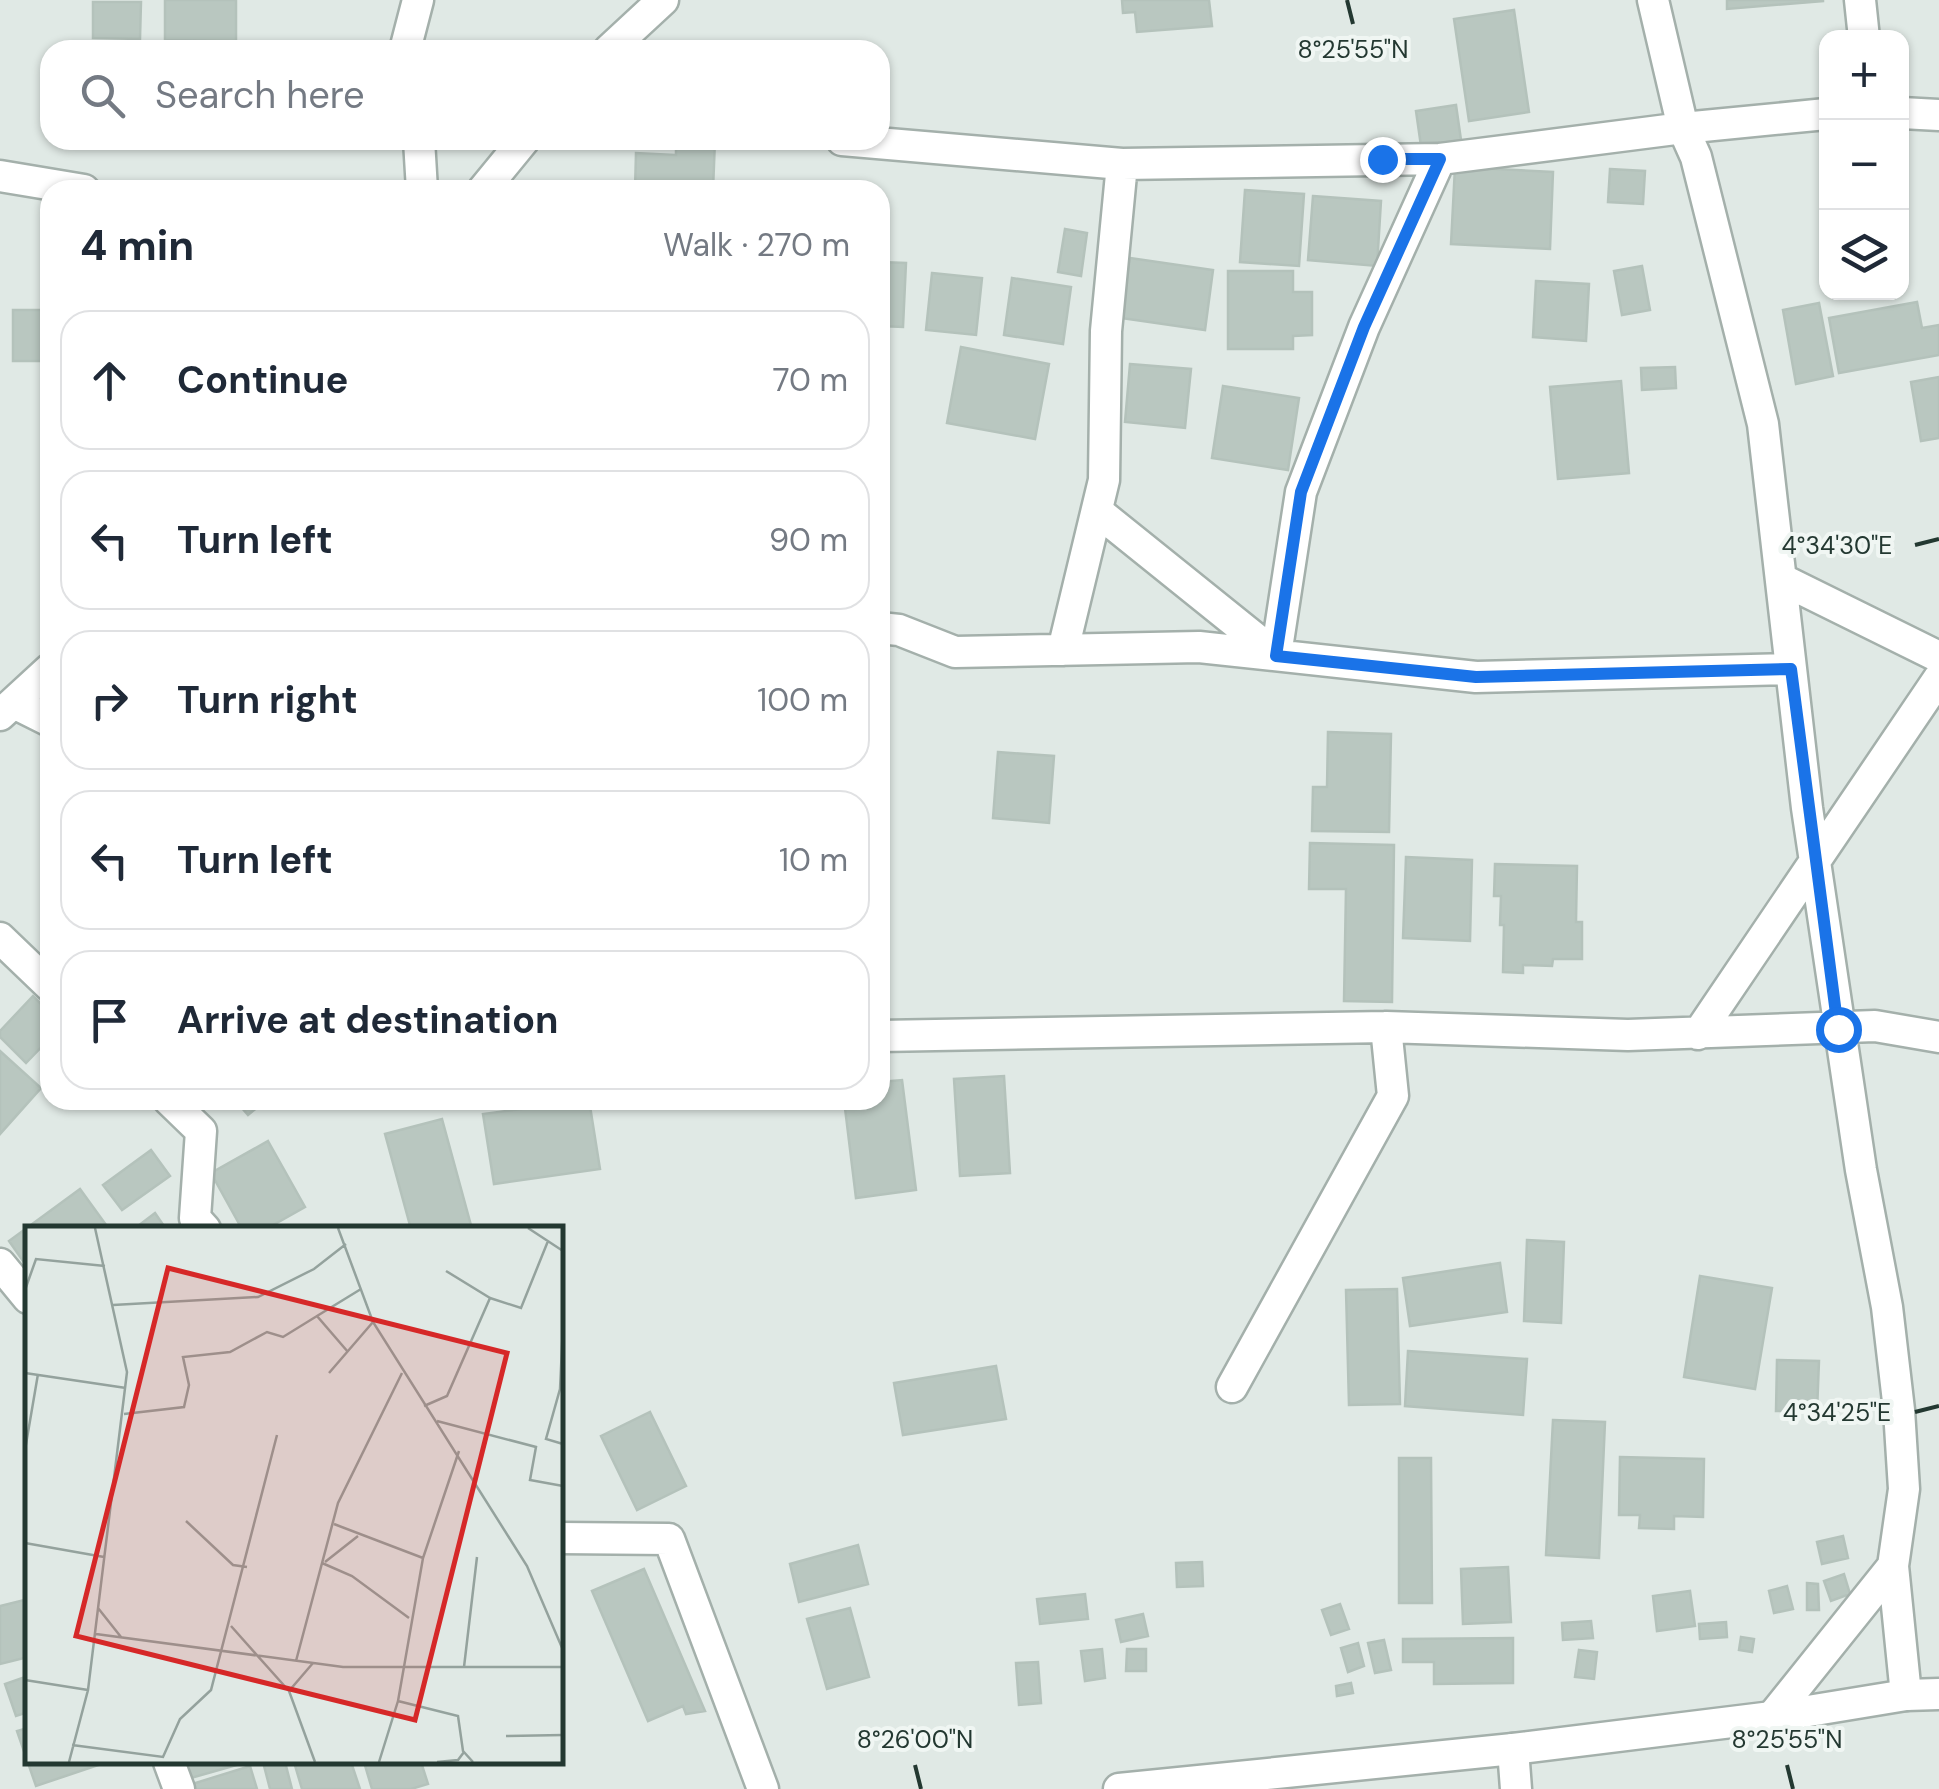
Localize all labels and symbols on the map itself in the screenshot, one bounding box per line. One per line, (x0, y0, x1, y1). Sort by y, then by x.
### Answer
text: 8°25'55"N (1298, 33, 1408, 66)
route end (1360, 137, 1406, 183)
text: 4°34'30"E (1782, 529, 1892, 562)
route start (1816, 1007, 1862, 1053)
inset map (25, 1226, 562, 1764)
text: 4°34'25"E (1783, 1396, 1891, 1429)
text: 8°26'00"N (857, 1723, 973, 1756)
text: 8°25'55"N (1732, 1723, 1842, 1756)

